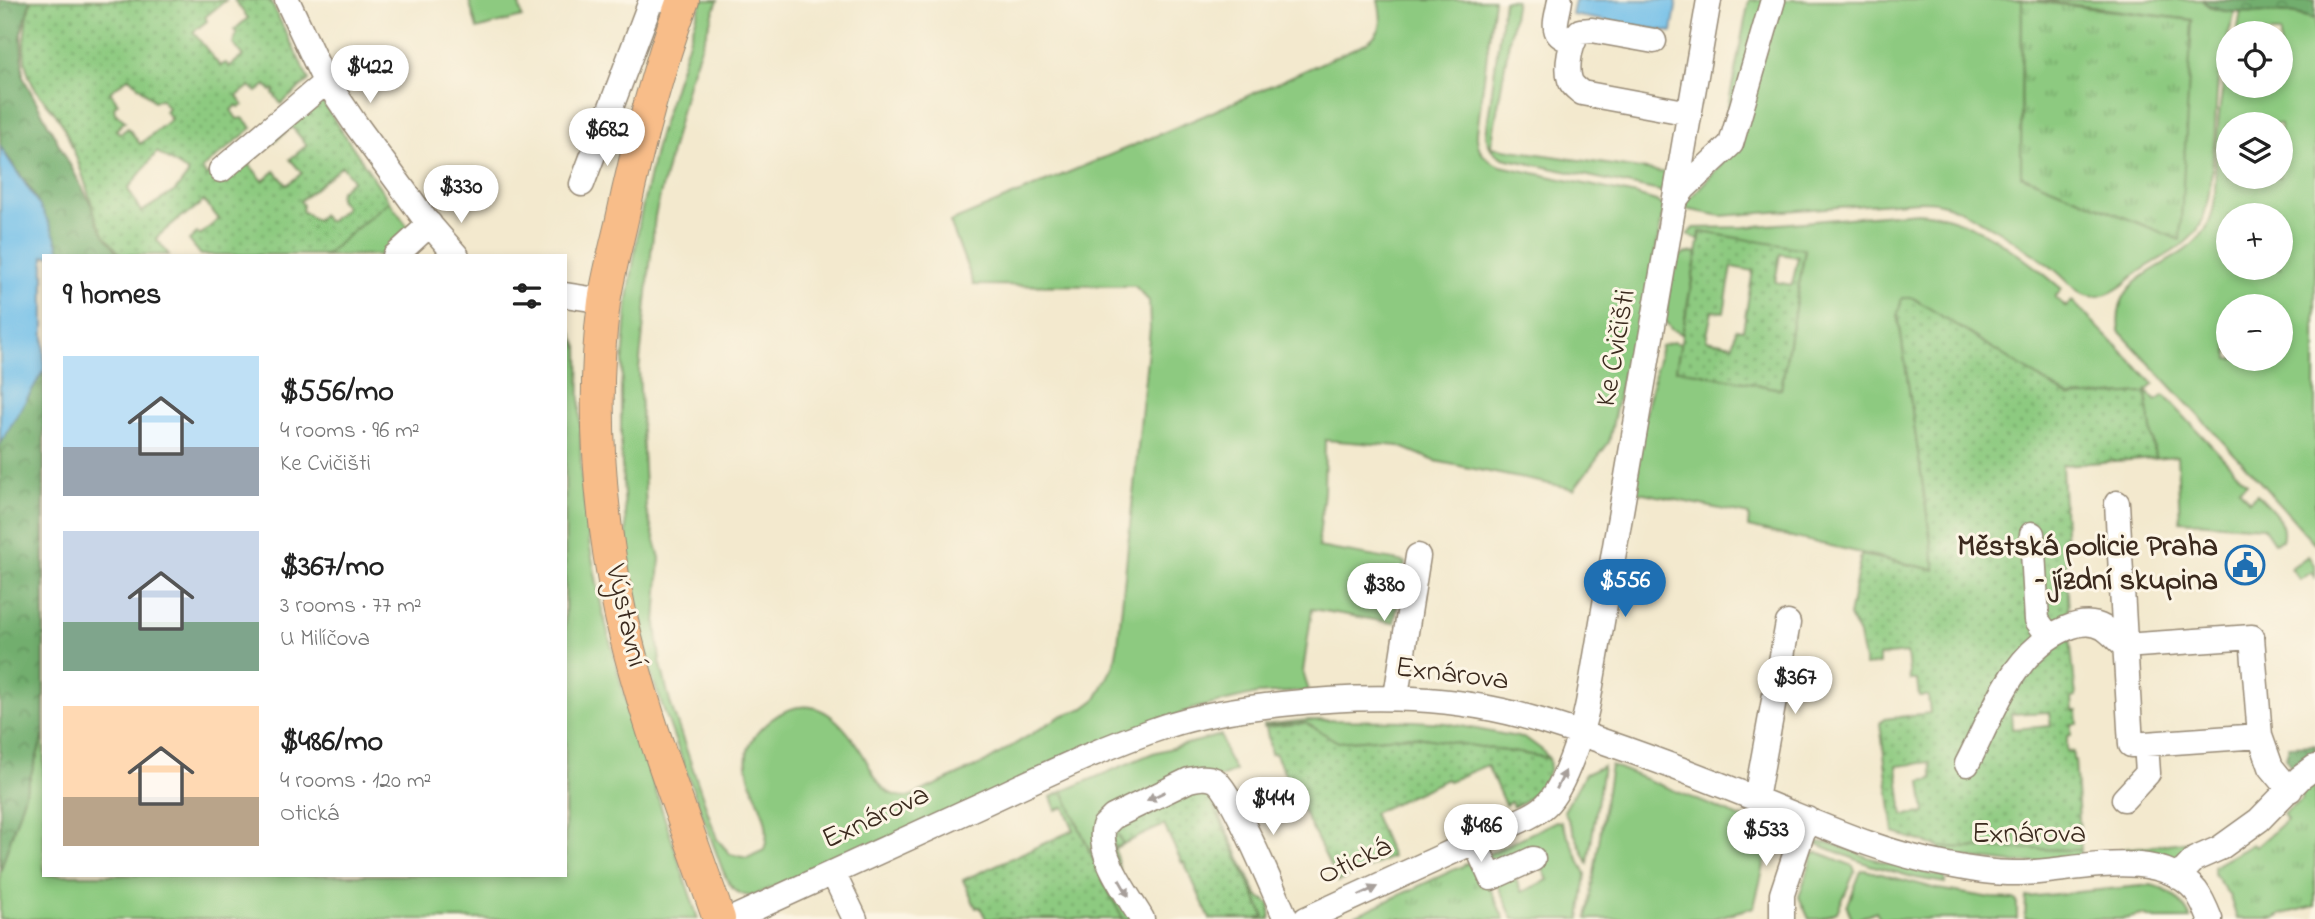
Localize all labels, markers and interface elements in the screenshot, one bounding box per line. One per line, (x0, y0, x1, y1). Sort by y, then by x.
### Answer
map controls (2216, 21, 2293, 371)
button: locate (2216, 21, 2293, 98)
pin: $422 (329, 46, 411, 105)
text: $422 (347, 51, 393, 84)
pin: $682 (566, 108, 648, 168)
button: layers (2216, 112, 2293, 189)
text: $682 (585, 114, 629, 147)
pin: $330 (420, 166, 502, 225)
text: $330 (440, 171, 482, 204)
button: + (2216, 203, 2293, 280)
text: 9 homes (63, 274, 161, 318)
icon: filters (508, 277, 546, 315)
street label: Ke Cvičišti (1585, 286, 1649, 410)
button: − (2216, 294, 2293, 371)
text: $556/mo (280, 371, 394, 415)
icon: home (119, 384, 203, 468)
text: 4 rooms · 96 m² (280, 415, 420, 448)
text: Ke Cvičišti (280, 448, 371, 481)
place label: Městská policie Praha – jízdní skupina (1957, 526, 2218, 604)
public building icon: Městská policie Praha – jízdní skupina (2224, 544, 2266, 586)
text: $367/mo (280, 546, 384, 590)
icon: home (119, 559, 203, 643)
street label: Výstavní (592, 559, 658, 672)
pin: $556 (1584, 560, 1666, 619)
pin: $380 (1343, 564, 1425, 623)
text: $556 (1600, 565, 1650, 598)
text: $380 (1363, 569, 1405, 602)
text: 3 rooms · 77 m² (280, 590, 422, 623)
text: U Milíčova (280, 623, 370, 656)
street label: Exnárova (1393, 646, 1511, 704)
pin: $367 (1754, 656, 1836, 716)
text: $367 (1773, 662, 1817, 695)
text: $486/mo (280, 721, 383, 765)
icon: home (119, 734, 203, 818)
text: 4 rooms · 120 m² (280, 765, 431, 798)
one-way arrow (1555, 770, 1567, 790)
street label: Exnárova (815, 774, 937, 862)
pin: $444 (1232, 778, 1314, 837)
text: $444 (1252, 783, 1294, 816)
one-way arrow (1146, 790, 1166, 802)
text: Otická (280, 798, 339, 831)
pin: $486 (1440, 804, 1522, 864)
pin: $533 (1725, 808, 1807, 868)
text: $486 (1460, 810, 1502, 843)
street label: Exnárova (1972, 813, 2086, 857)
text: $533 (1743, 814, 1789, 847)
street label: Otická (1311, 826, 1399, 898)
one-way arrow (1117, 878, 1130, 897)
one-way arrow (1358, 885, 1378, 896)

